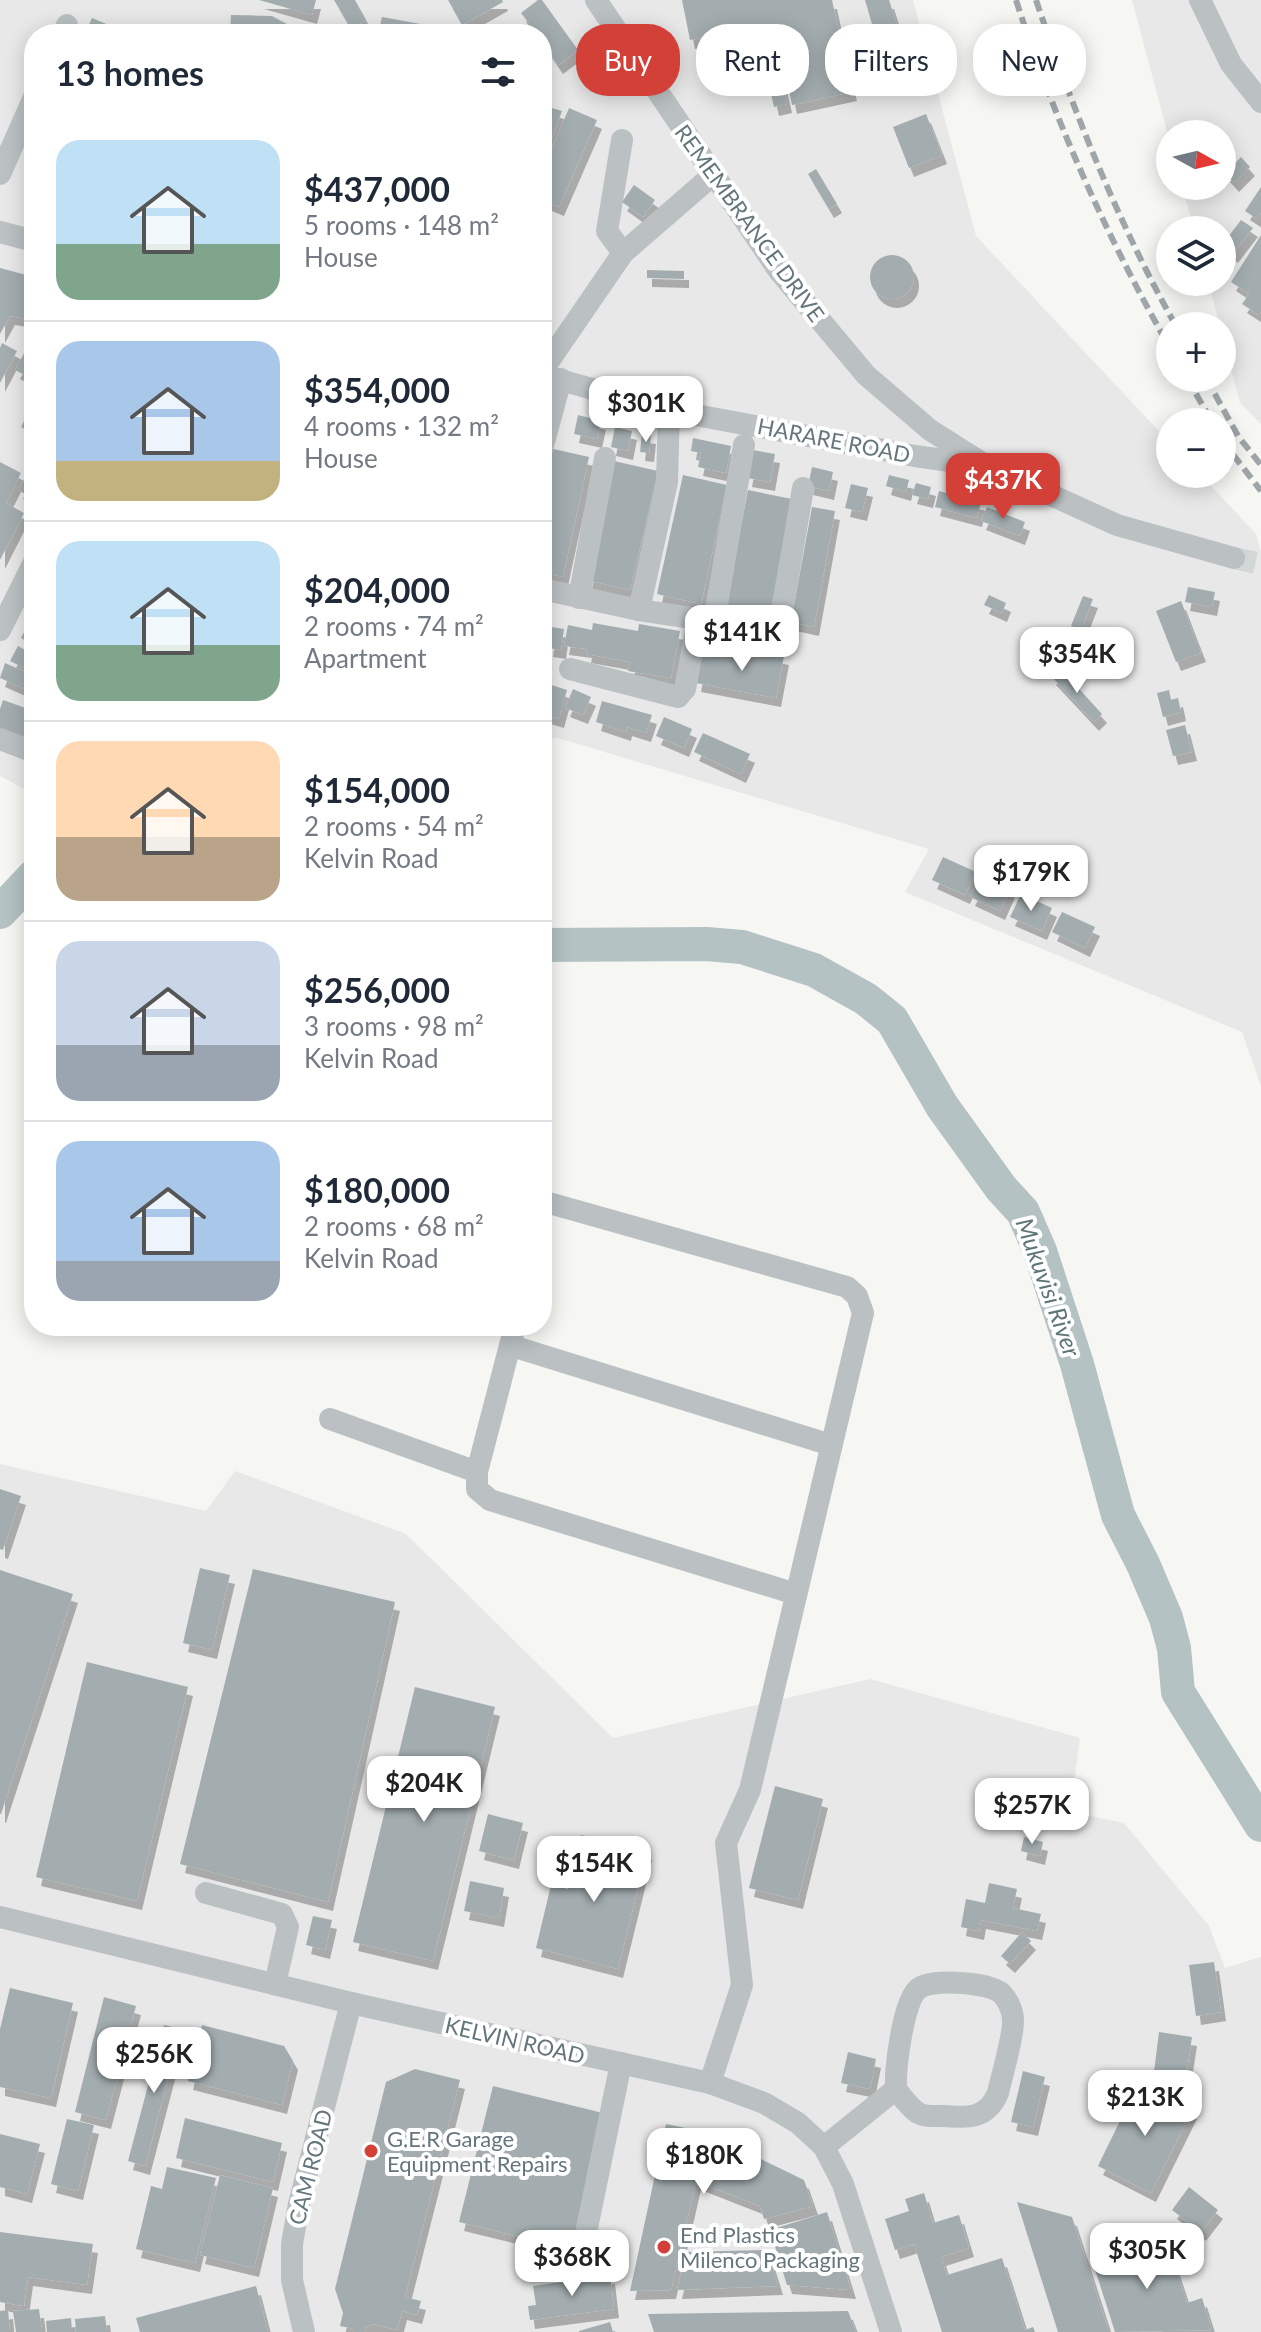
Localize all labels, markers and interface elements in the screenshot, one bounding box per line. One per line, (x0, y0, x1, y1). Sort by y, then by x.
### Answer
chip: Buy (576, 24, 680, 96)
chip: Rent (696, 24, 809, 96)
chip: Filters (825, 24, 957, 96)
chip: New (973, 24, 1086, 96)
icon: filters (476, 50, 520, 94)
text: 13 homes (56, 52, 204, 93)
street label: REMEMBRANCE DRIVE (669, 119, 831, 327)
north arrow (1156, 120, 1236, 200)
map controls (1156, 120, 1236, 488)
text: $437,000 (304, 168, 450, 209)
icon: home (120, 172, 216, 268)
text: 5 rooms · 148 m² (304, 209, 499, 241)
button: layers (1156, 216, 1236, 296)
text: House (304, 241, 378, 273)
button: + (1156, 312, 1236, 392)
text: $354,000 (304, 369, 450, 410)
icon: home (120, 373, 216, 469)
pin: $301K (590, 376, 702, 444)
text: $301K (607, 386, 685, 418)
button: − (1156, 408, 1236, 488)
text: 4 rooms · 132 m² (304, 410, 499, 442)
street label: HARARE ROAD (755, 412, 913, 468)
text: House (304, 442, 378, 474)
pin: $437K (947, 453, 1059, 521)
text: $437K (964, 463, 1042, 495)
text: $204,000 (304, 569, 450, 610)
icon: home (120, 573, 216, 669)
pin: $141K (686, 605, 798, 673)
text: 2 rooms · 74 m² (304, 610, 484, 642)
text: $141K (703, 615, 781, 647)
pin: $354K (1021, 627, 1133, 695)
text: $354K (1038, 637, 1116, 669)
text: Apartment (304, 642, 427, 674)
text: $154,000 (304, 769, 450, 810)
icon: home (120, 773, 216, 869)
text: 2 rooms · 54 m² (304, 810, 484, 842)
text: Kelvin Road (304, 842, 439, 874)
pin: $179K (975, 845, 1087, 913)
text: $179K (992, 855, 1070, 887)
text: $256,000 (304, 969, 450, 1010)
icon: home (120, 973, 216, 1069)
text: 3 rooms · 98 m² (304, 1010, 484, 1042)
text: Kelvin Road (304, 1042, 439, 1074)
text: $180,000 (304, 1169, 450, 1210)
icon: home (120, 1173, 216, 1269)
text: 2 rooms · 68 m² (304, 1210, 484, 1242)
water label: Mukuvisi River (1011, 1214, 1088, 1361)
text: Kelvin Road (304, 1242, 439, 1274)
pin: $204K (368, 1756, 480, 1824)
text: $204K (385, 1766, 463, 1798)
pin: $257K (976, 1778, 1088, 1846)
text: $257K (993, 1788, 1071, 1820)
pin: $154K (538, 1836, 650, 1904)
text: $154K (555, 1846, 633, 1878)
street label: KELVIN ROAD (443, 2011, 587, 2069)
pin: $256K (98, 2027, 210, 2095)
text: $256K (115, 2037, 193, 2069)
pin: $213K (1089, 2070, 1201, 2138)
text: $213K (1106, 2080, 1184, 2112)
street label: CAM ROAD (283, 2106, 337, 2228)
place label: G.E.R Garage Equipment Repairs (387, 2125, 568, 2177)
pin: $180K (648, 2128, 760, 2196)
text: $180K (665, 2138, 743, 2170)
marker: G.E.R Garage Equipment Repairs (362, 2142, 380, 2160)
place label: End Plastics Milenco Packaging (680, 2221, 860, 2273)
pin: $305K (1091, 2223, 1203, 2291)
pin: $368K (516, 2230, 628, 2298)
text: $305K (1108, 2233, 1186, 2265)
marker: End Plastics Milenco Packaging (655, 2238, 673, 2256)
text: $368K (533, 2240, 611, 2272)

